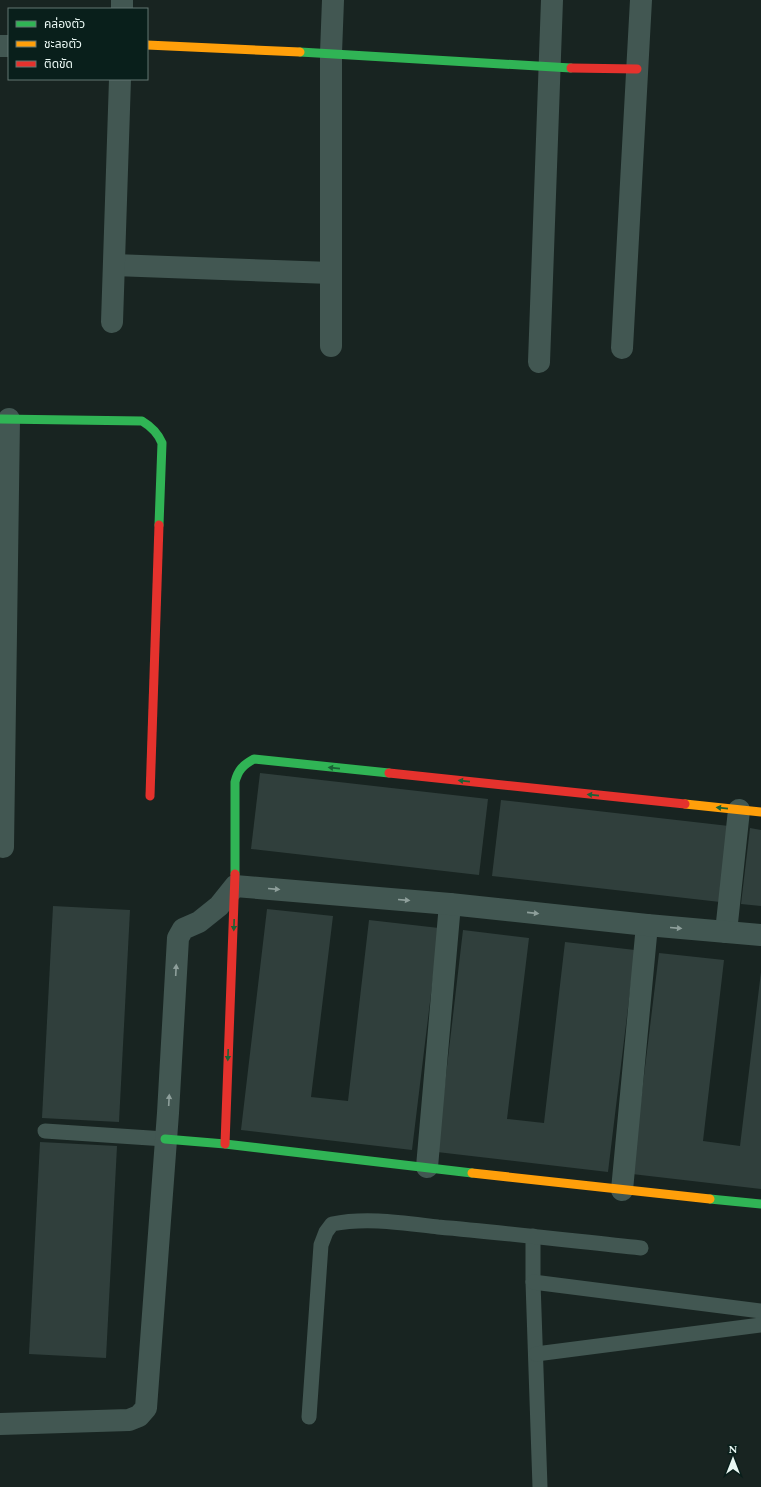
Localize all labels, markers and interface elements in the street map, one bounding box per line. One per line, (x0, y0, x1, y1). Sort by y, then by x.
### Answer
legend (8, 8, 148, 80)
text: คล่องตัว (44, 15, 85, 34)
text: ชะลอตัว (44, 35, 82, 54)
text: ติดขัด (44, 55, 73, 74)
one-way arrow (328, 764, 340, 771)
one-way arrow (458, 778, 470, 785)
one-way arrow (587, 791, 599, 798)
one-way arrow (716, 805, 728, 812)
one-way arrow (268, 886, 280, 893)
one-way arrow (398, 896, 410, 903)
one-way arrow (527, 909, 539, 916)
one-way arrow (230, 919, 237, 931)
one-way arrow (670, 924, 682, 931)
one-way arrow (173, 963, 179, 976)
one-way arrow (225, 1049, 232, 1061)
one-way arrow (165, 1094, 172, 1106)
north arrow (713, 1439, 753, 1479)
text: N (729, 1441, 738, 1458)

